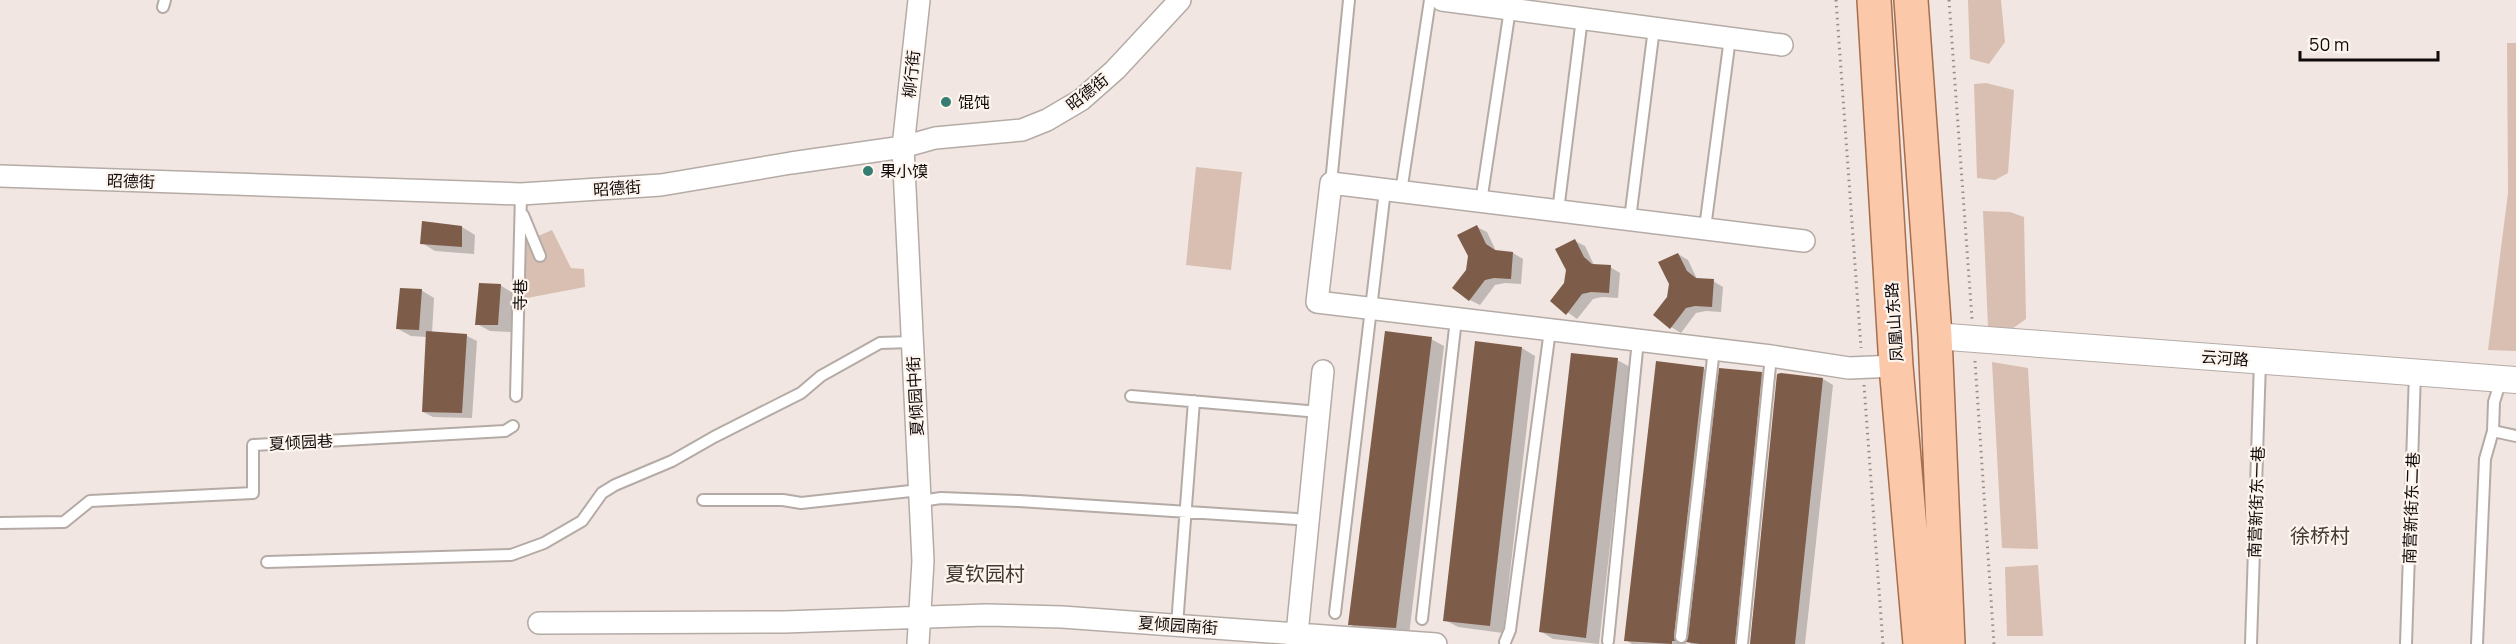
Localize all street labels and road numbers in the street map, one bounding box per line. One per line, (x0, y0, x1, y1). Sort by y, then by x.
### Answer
street label: 柳行街 (898, 49, 924, 99)
street label: 昭德街 (1061, 69, 1113, 115)
street label: 昭德街 (107, 169, 155, 193)
street label: 昭德街 (592, 175, 642, 201)
street label: 寺巷 (509, 279, 531, 311)
street label: 凤凰山东路 (1880, 281, 1908, 363)
street label: 云河路 (2200, 345, 2250, 371)
street label: 夏倾园中街 (902, 355, 928, 437)
street label: 夏倾园巷 (268, 429, 334, 455)
street label: 南营新街东一巷 (2243, 446, 2269, 558)
street label: 南营新街东二巷 (2398, 452, 2424, 564)
street label: 夏倾园南街 (1137, 611, 1219, 639)

